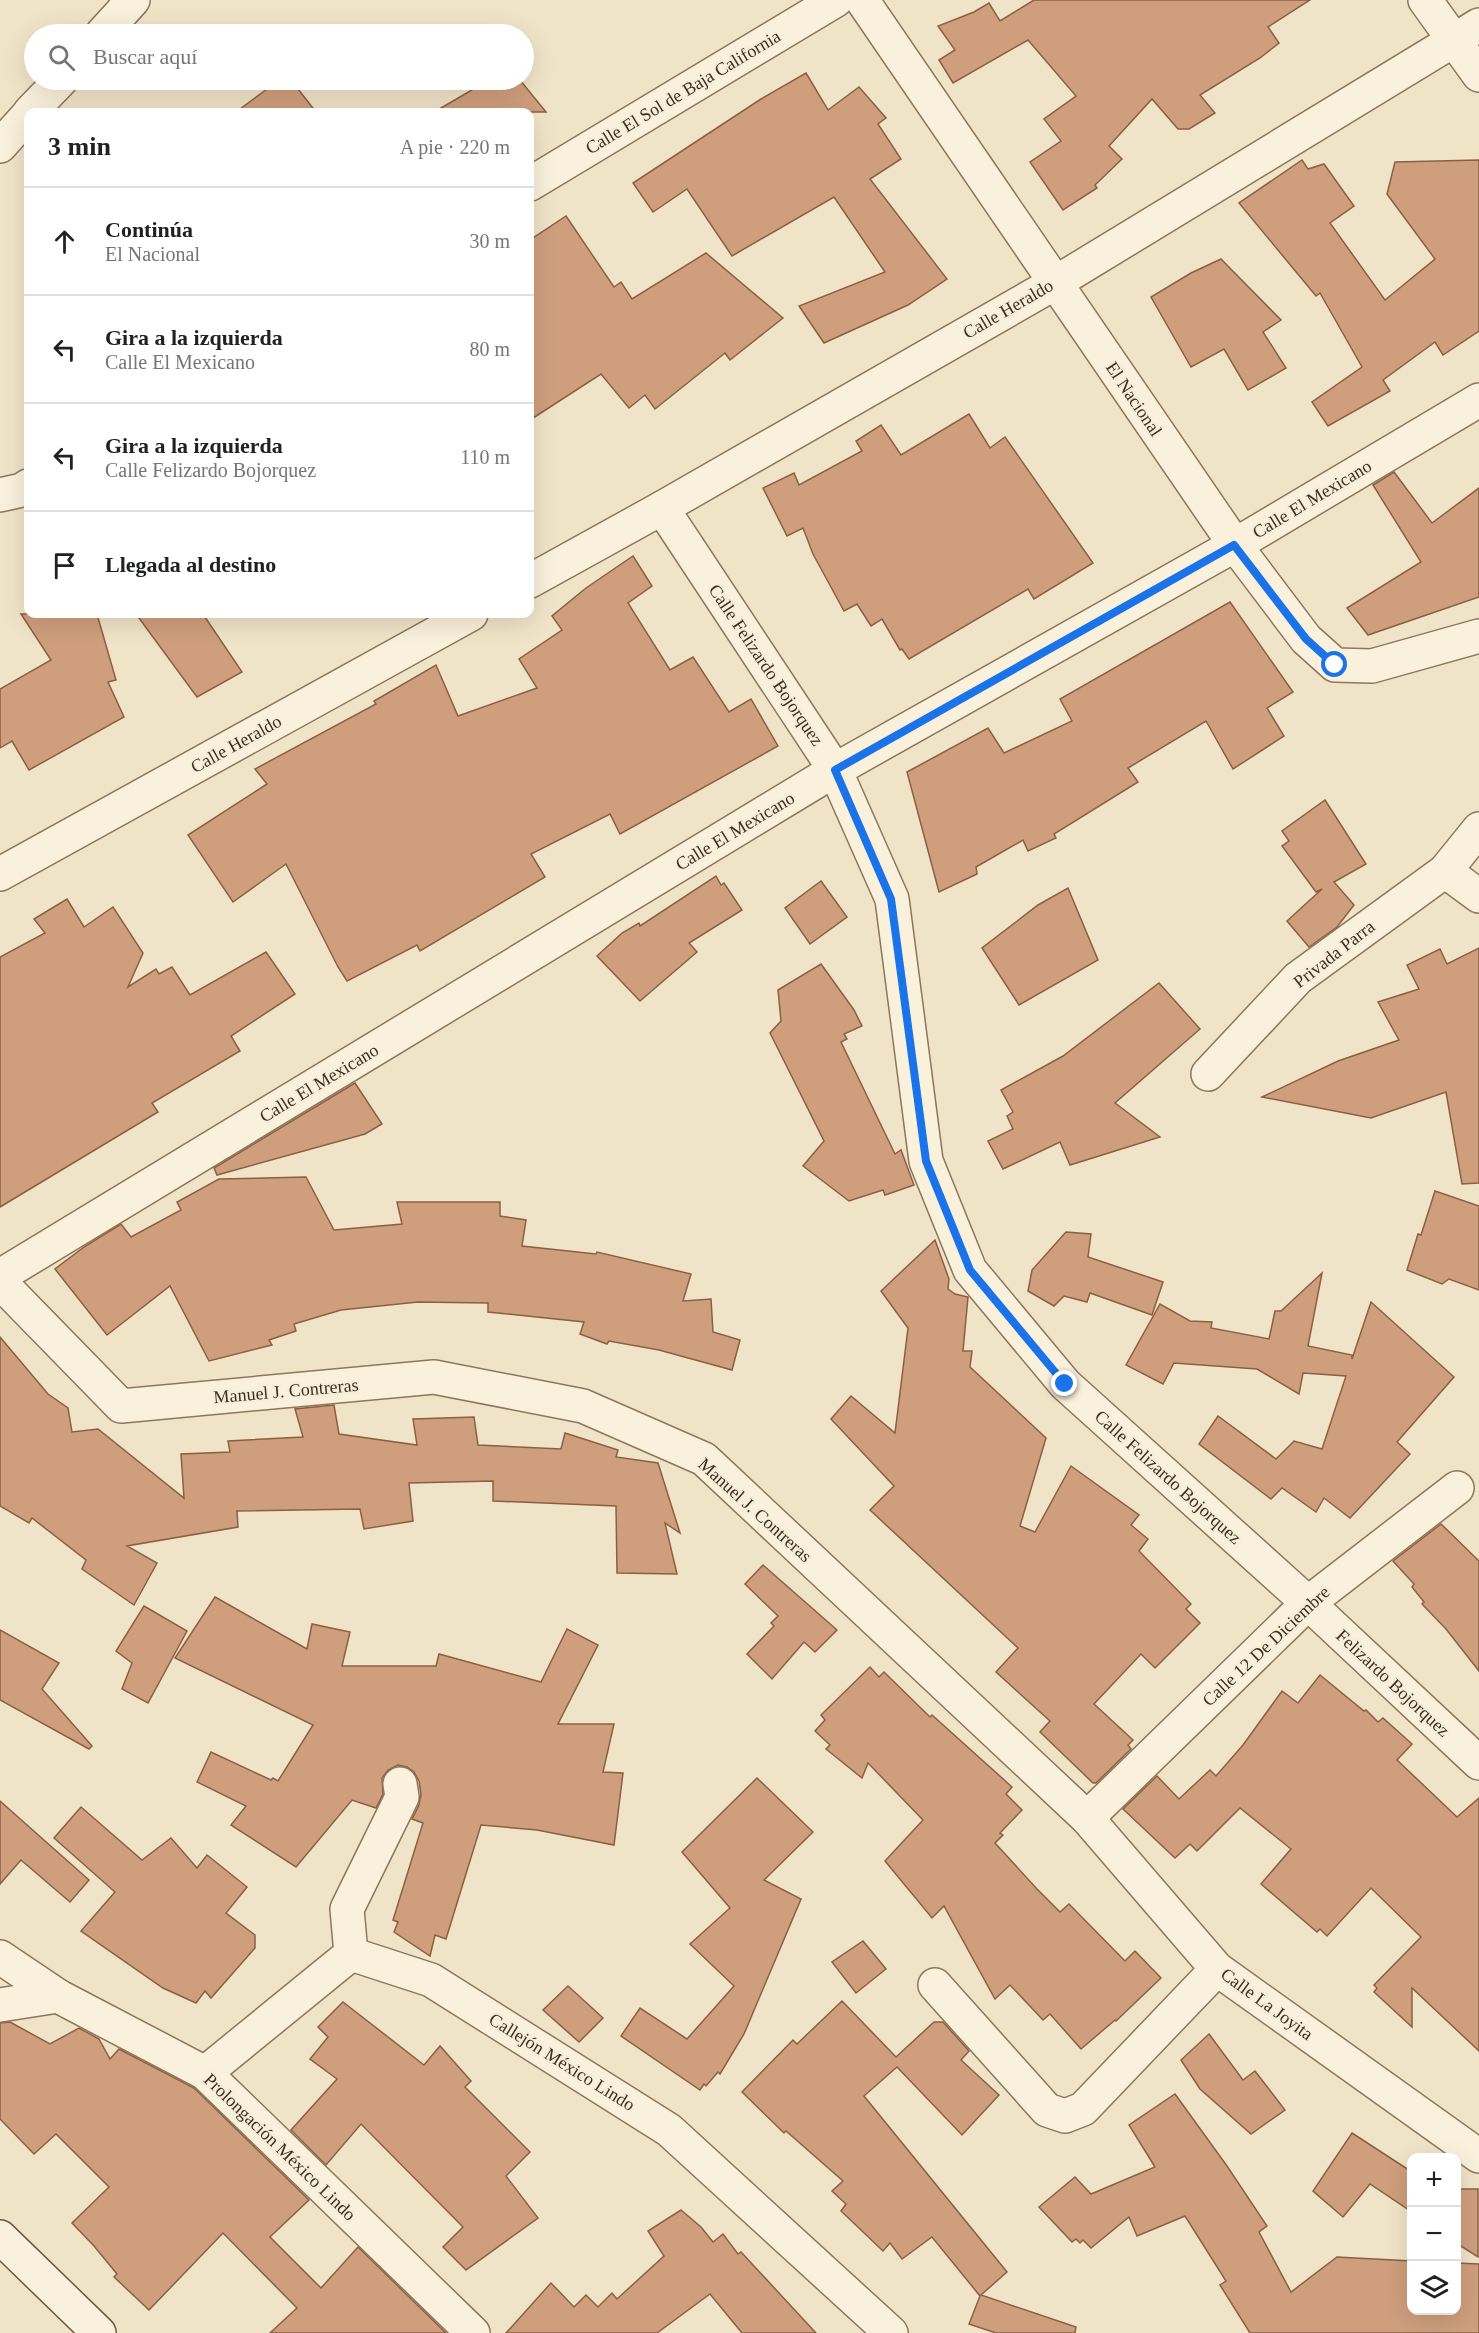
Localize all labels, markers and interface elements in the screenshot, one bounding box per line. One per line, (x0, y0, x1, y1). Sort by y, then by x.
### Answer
search box (24, 24, 534, 90)
street label: Calle El Sol de Baja California (582, 26, 784, 158)
icon: search (45, 41, 78, 74)
text: Buscar aquí (93, 44, 197, 69)
text: 3 min (48, 132, 111, 161)
text: A pie · 220 m (400, 136, 510, 158)
text: Continúa (105, 217, 193, 242)
icon: ahead (48, 225, 81, 258)
text: 30 m (469, 230, 510, 252)
text: El Nacional (105, 243, 200, 265)
street label: Calle Heraldo (959, 275, 1057, 343)
text: Gira a la izquierda (105, 325, 283, 350)
icon: left (48, 333, 81, 366)
text: 80 m (469, 338, 510, 360)
text: Calle El Mexicano (105, 351, 255, 373)
street label: El Nacional (1102, 358, 1166, 440)
text: Gira a la izquierda (105, 433, 283, 458)
icon: left (48, 441, 81, 474)
text: 110 m (460, 446, 510, 468)
street label: Calle El Mexicano (1249, 456, 1375, 542)
text: Calle Felizardo Bojorquez (105, 459, 316, 481)
icon: arrive (48, 549, 81, 582)
text: Llegada al destino (105, 552, 276, 577)
street label: Calle Felizardo Bojorquez (705, 581, 827, 749)
route start (1321, 651, 1347, 677)
street label: Calle Heraldo (187, 711, 285, 777)
street label: Calle El Mexicano (672, 788, 798, 874)
street label: Privada Parra (1289, 916, 1379, 992)
street label: Calle El Mexicano (256, 1040, 382, 1126)
route end (1051, 1370, 1077, 1396)
street label: Manuel J. Contreras (213, 1375, 359, 1407)
street label: Calle Felizardo Bojorquez (1091, 1406, 1245, 1548)
street label: Manuel J. Contreras (694, 1454, 816, 1566)
street label: Calle 12 De Diciembre (1198, 1582, 1334, 1710)
street label: Felizardo Bojorquez (1332, 1625, 1454, 1741)
street label: Calle La Joyita (1217, 1964, 1317, 2044)
street label: Callejón México Lindo (485, 2009, 639, 2115)
street label: Prolongación México Lindo (200, 2069, 360, 2225)
map controls (1407, 2153, 1461, 2315)
button: + (1407, 2153, 1461, 2207)
button: − (1407, 2207, 1461, 2261)
button: layers (1407, 2261, 1461, 2315)

